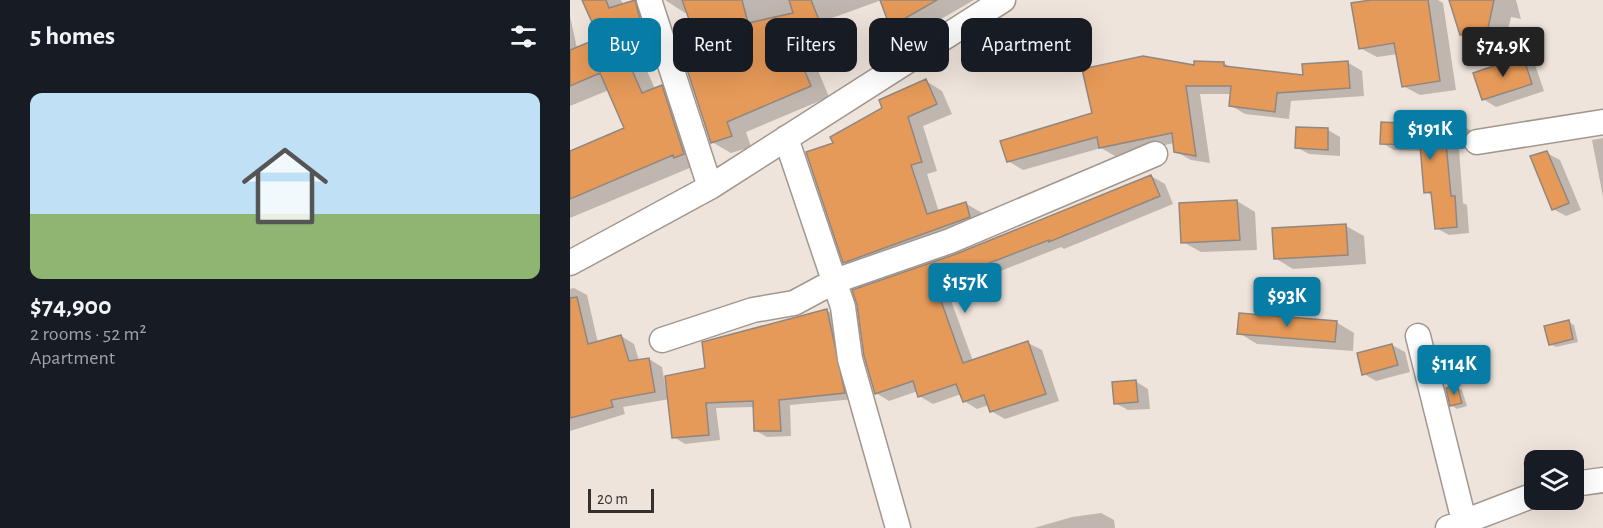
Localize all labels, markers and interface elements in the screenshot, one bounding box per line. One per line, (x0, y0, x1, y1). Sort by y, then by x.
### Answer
chip: Buy (588, 18, 661, 72)
chip: Rent (673, 18, 753, 72)
chip: Filters (765, 18, 857, 72)
chip: New (869, 18, 949, 72)
chip: Apartment (961, 18, 1092, 72)
icon: filters (507, 20, 540, 53)
text: 5 homes (30, 23, 115, 49)
pin: $74.9K (1454, 27, 1552, 78)
text: $74.9K (1476, 36, 1530, 56)
pin: $191K (1388, 110, 1472, 161)
text: $191K (1408, 119, 1452, 139)
icon: home (231, 132, 339, 240)
pin: $157K (923, 263, 1007, 314)
text: $157K (942, 272, 988, 292)
pin: $93K (1251, 277, 1323, 328)
text: $93K (1268, 286, 1306, 306)
text: $74,900 (30, 293, 112, 319)
text: 2 rooms · 52 m² (30, 324, 147, 344)
pin: $114K (1412, 345, 1496, 396)
text: Apartment (30, 348, 115, 368)
text: $114K (1431, 354, 1477, 374)
map controls (1524, 450, 1584, 510)
button: layers (1524, 450, 1584, 510)
scale bar (588, 486, 654, 514)
text: 20 m (597, 491, 628, 507)

